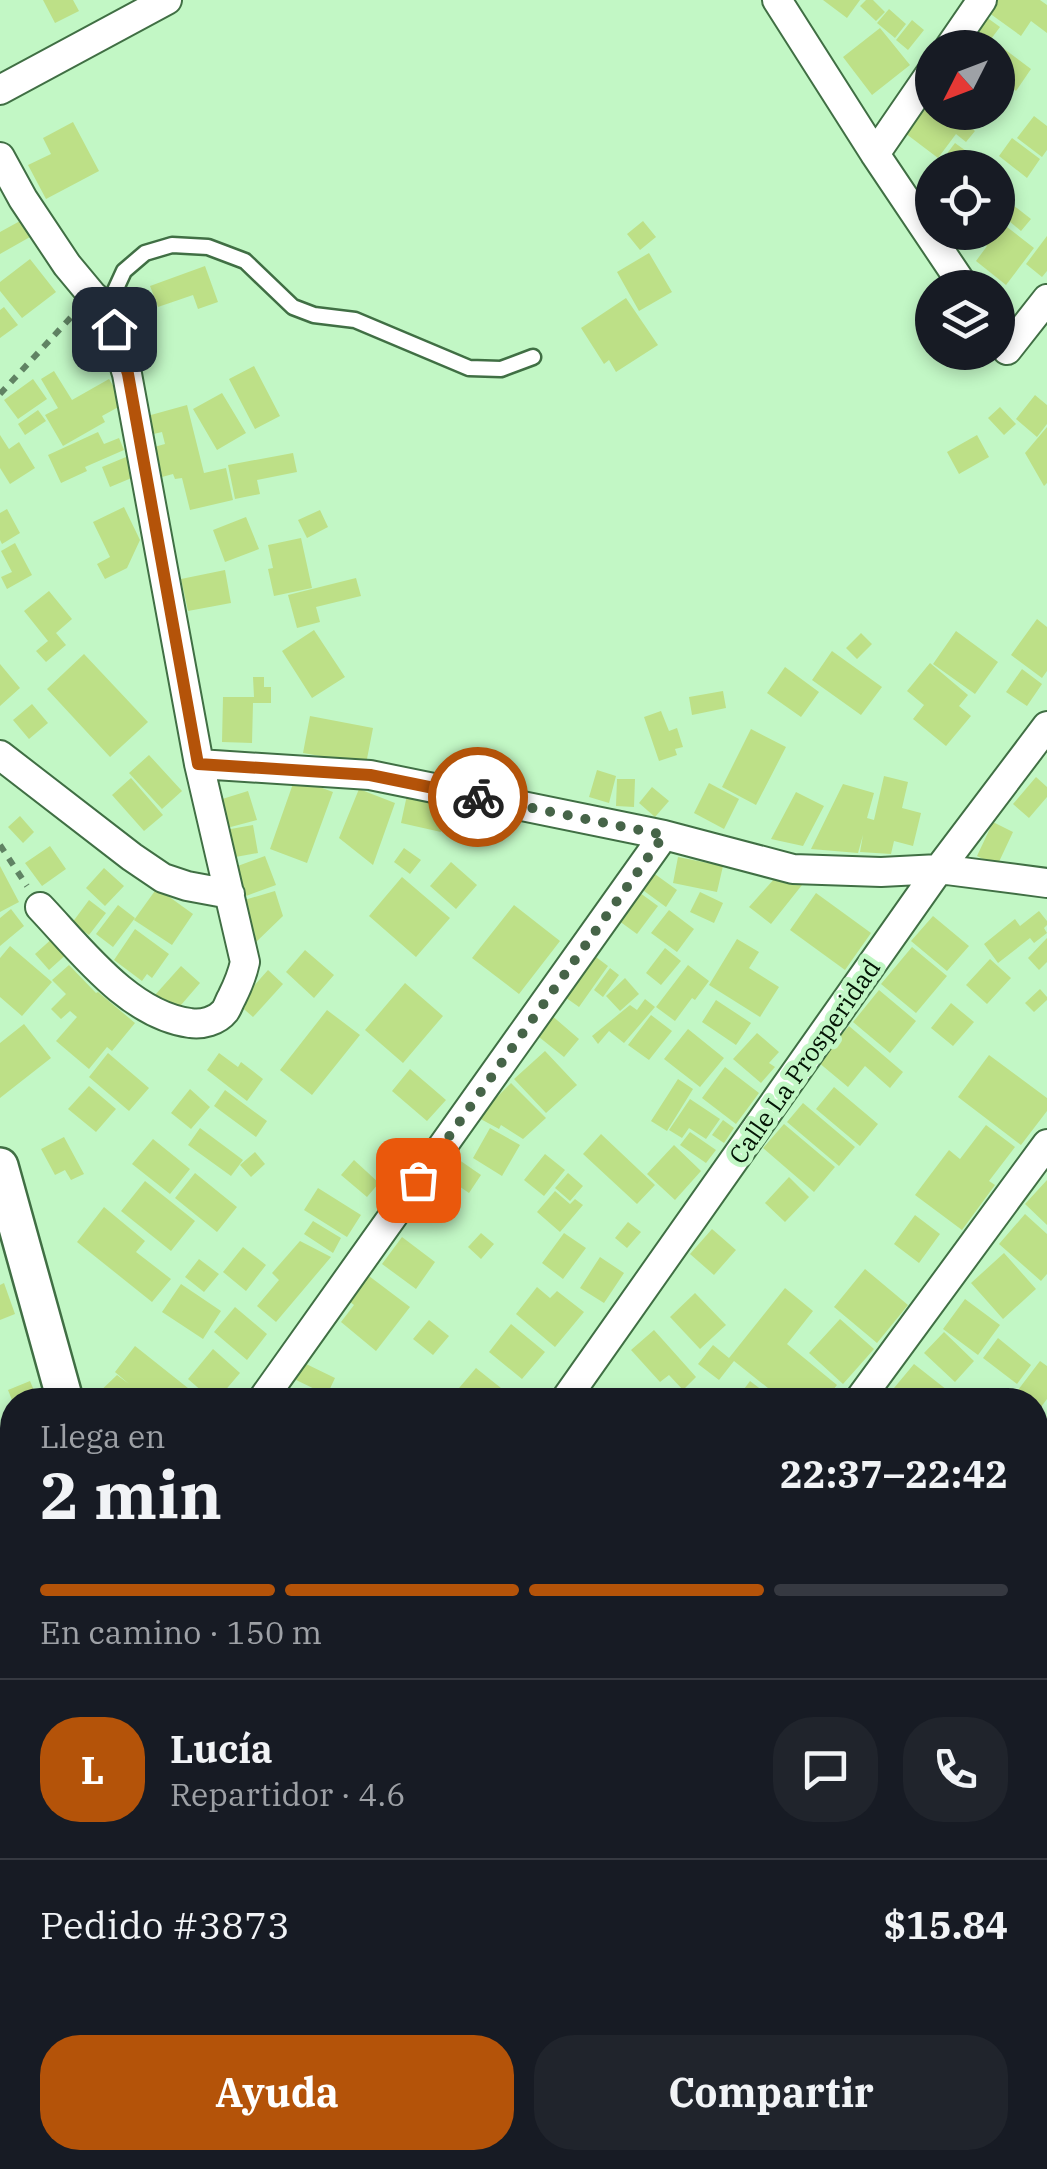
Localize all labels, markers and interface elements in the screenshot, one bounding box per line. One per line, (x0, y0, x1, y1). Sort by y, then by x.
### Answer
north arrow (915, 30, 1015, 130)
map controls (915, 30, 1015, 370)
button: locate (915, 150, 1015, 250)
button: layers (915, 270, 1015, 370)
pin (72, 287, 157, 372)
icon: home (87, 302, 142, 357)
courier (428, 747, 528, 847)
icon: bike (451, 770, 506, 825)
street label: Calle La Prosperidad (721, 952, 887, 1170)
pin (376, 1138, 461, 1223)
icon: bag (391, 1153, 446, 1208)
text: Llega en (40, 1415, 166, 1457)
text: 22:37–22:42 (780, 1449, 1008, 1498)
text: 2 min (40, 1452, 222, 1537)
text: En camino · 150 m (40, 1611, 322, 1653)
button: chat (773, 1717, 878, 1822)
button: phone (903, 1717, 1008, 1822)
text: Lucía (170, 1724, 273, 1773)
text: L (81, 1745, 104, 1794)
text: Repartidor · 4.6 (170, 1773, 405, 1815)
text: Pedido #3873 (40, 1900, 290, 1949)
text: $15.84 (883, 1900, 1008, 1949)
button: Ayuda (40, 2035, 514, 2150)
button: Compartir (534, 2035, 1008, 2150)

